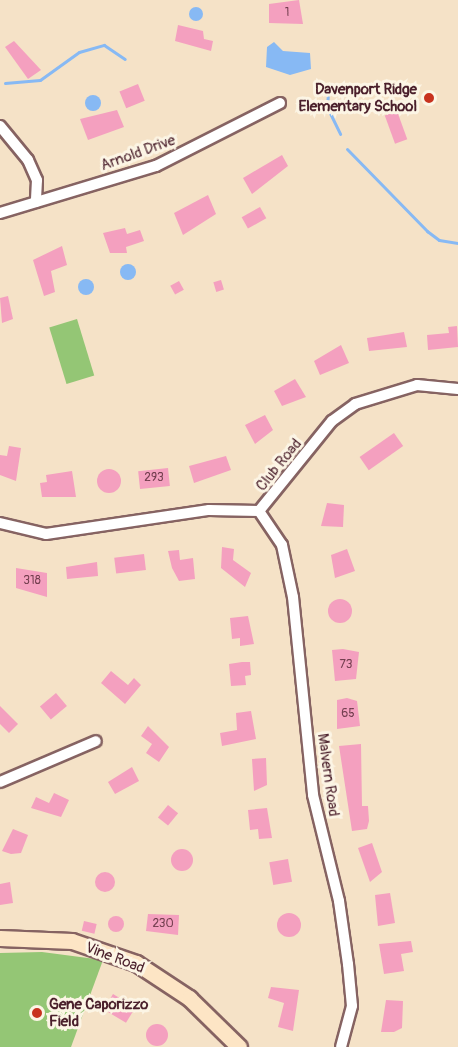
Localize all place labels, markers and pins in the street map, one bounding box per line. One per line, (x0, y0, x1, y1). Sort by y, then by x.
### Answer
place label: Davenport Ridge Elementary School (299, 80, 417, 115)
marker: Davenport Ridge Elementary School (422, 91, 436, 105)
place label: Gene Caporizzo Field (49, 995, 148, 1030)
marker: Gene Caporizzo Field (30, 1006, 44, 1020)

